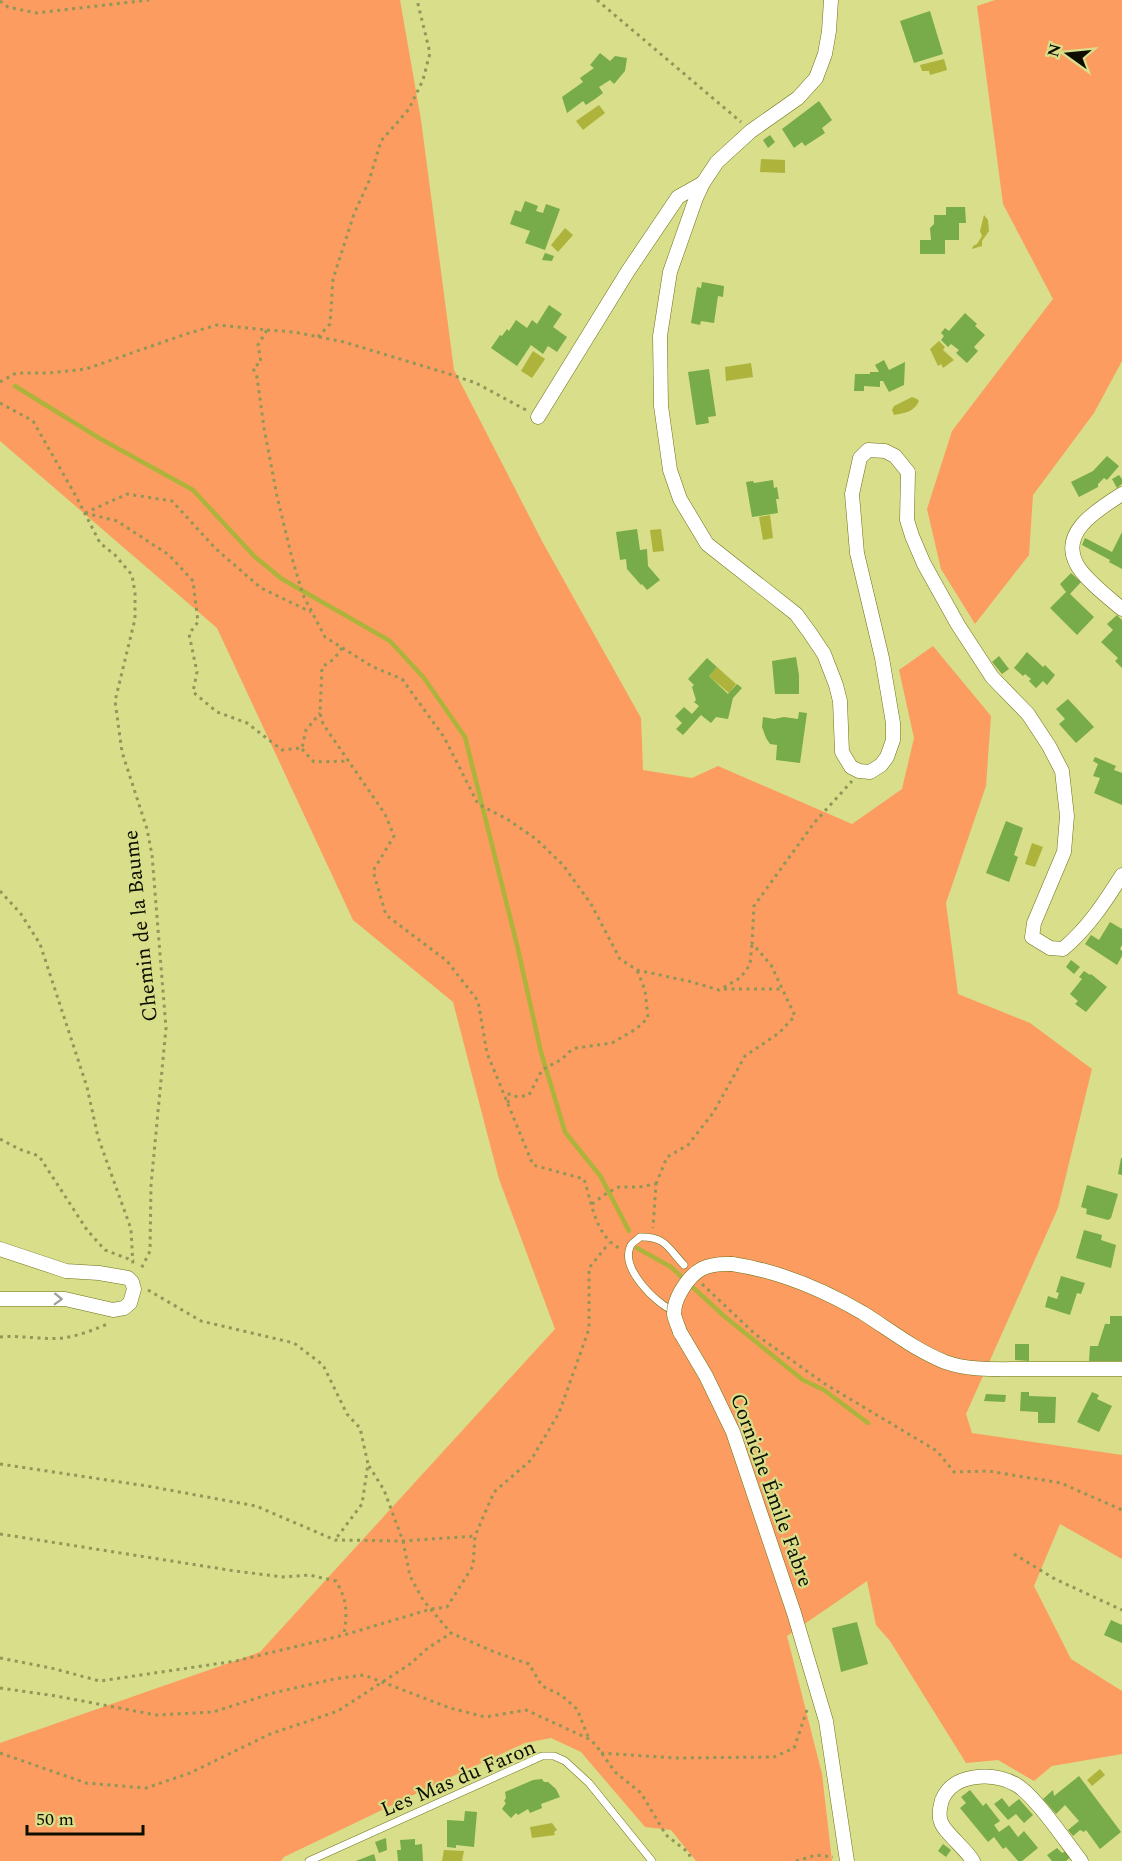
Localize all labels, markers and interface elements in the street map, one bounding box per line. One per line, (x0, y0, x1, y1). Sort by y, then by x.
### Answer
north arrow (1038, 24, 1098, 84)
text: N (1041, 41, 1068, 60)
street label: Chemin de la Baume (115, 828, 167, 1023)
one-way arrow (54, 1293, 63, 1306)
street label: Corniche Émile Fabre (721, 1389, 821, 1592)
street label: Les Mas du Faron (376, 1732, 541, 1826)
scale bar (27, 1798, 142, 1836)
text: 50 m (36, 1806, 74, 1833)

